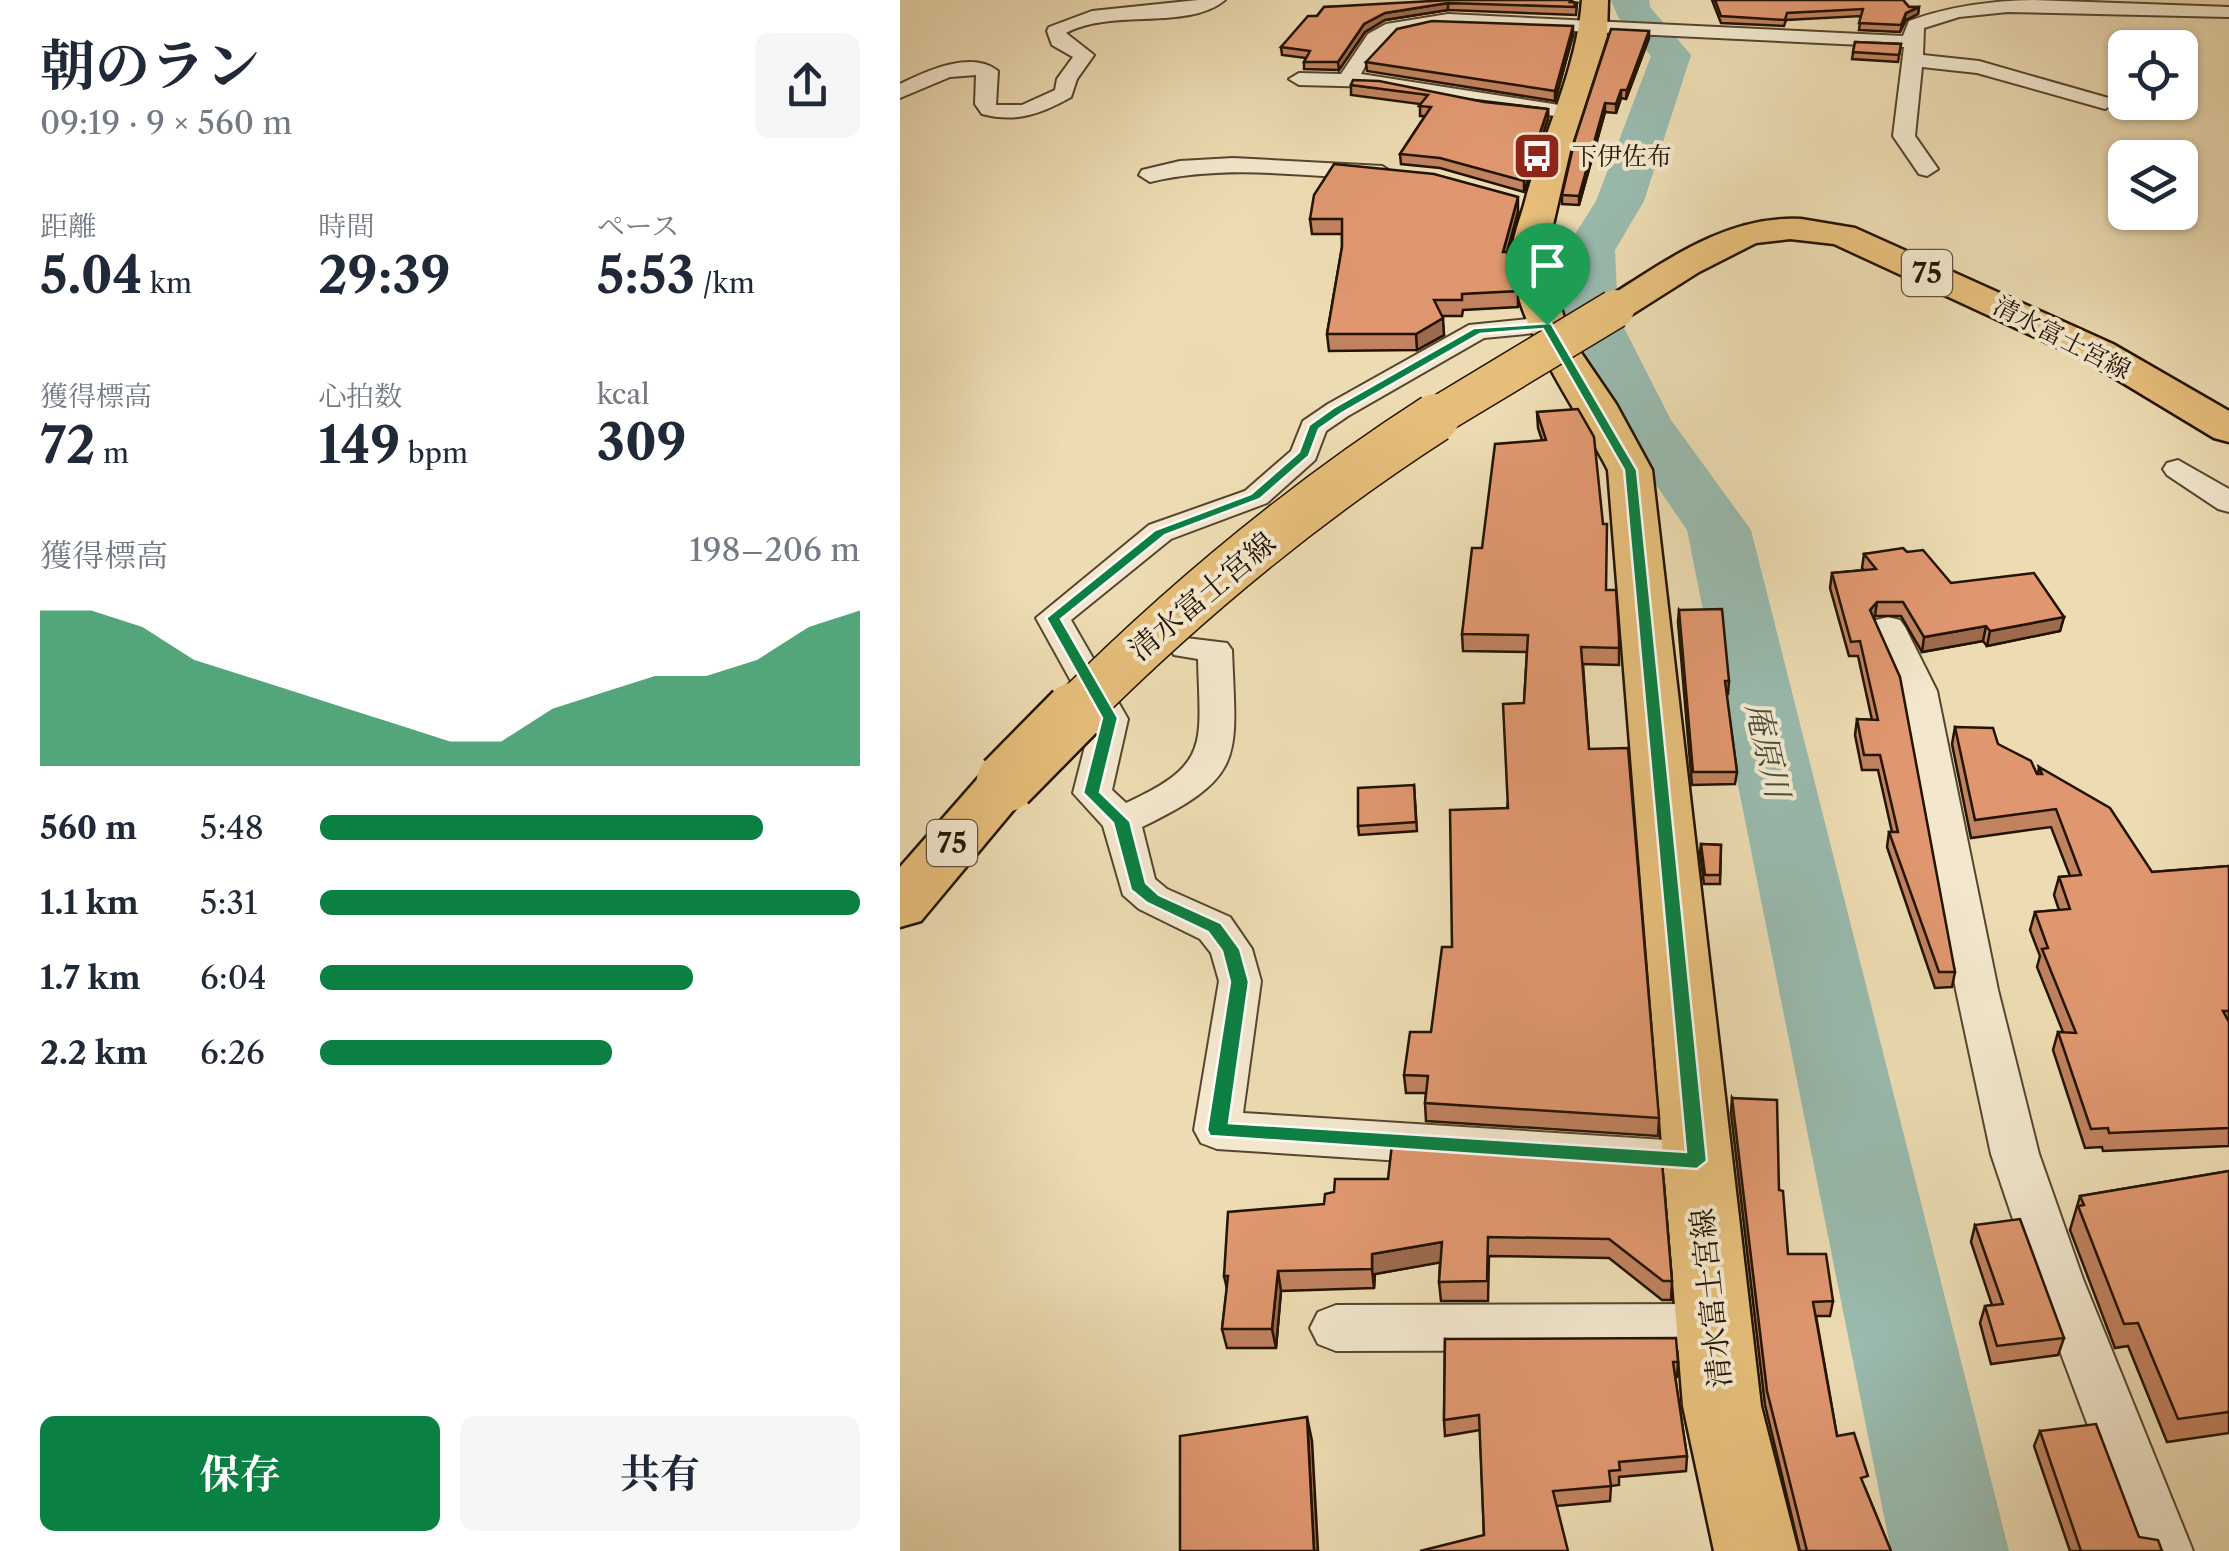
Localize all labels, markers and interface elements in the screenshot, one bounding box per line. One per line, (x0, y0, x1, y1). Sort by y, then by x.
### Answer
map controls (2108, 30, 2198, 230)
button: locate (2108, 30, 2198, 120)
text: 朝のラン (40, 32, 260, 99)
button: share (755, 33, 860, 138)
text: 09:19 · 9 × 560 m (40, 103, 292, 142)
bus stop icon: 下伊佐布 (1511, 130, 1563, 182)
button: layers (2108, 140, 2198, 230)
place label: 下伊佐布 (1572, 141, 1672, 172)
text: 距離 (40, 209, 96, 243)
text: 時間 (318, 209, 374, 243)
text: ペース (597, 209, 679, 243)
pin (1505, 223, 1590, 326)
icon: arrive (1520, 238, 1575, 293)
text: 5.04 (40, 244, 142, 306)
text: 29:39 (318, 244, 451, 306)
text: 5:53 (597, 244, 695, 306)
road number: 75 (1902, 250, 1952, 296)
text: km (142, 266, 192, 300)
text: /km (695, 266, 755, 300)
street label: 清水富士宮線 (1988, 290, 2136, 386)
text: kcal (597, 377, 650, 411)
text: 獲得標高 (40, 379, 152, 413)
text: 心拍数 (318, 379, 402, 413)
text: 309 (597, 411, 687, 473)
text: 72 (40, 414, 96, 476)
text: 149 (318, 414, 400, 476)
text: m (96, 436, 129, 470)
text: bpm (400, 436, 468, 470)
street label: 清水富士宮線 (1121, 524, 1283, 668)
text: 198–206 m (689, 530, 860, 569)
text: 獲得標高 (40, 536, 168, 575)
water label: 庵原川 (1738, 699, 1798, 804)
text: 560 m (40, 808, 137, 847)
text: 5:48 (200, 808, 264, 847)
road number: 75 (927, 820, 977, 866)
text: 1.1 km (40, 883, 139, 922)
text: 5:31 (200, 883, 257, 922)
text: 1.7 km (40, 958, 141, 997)
text: 6:04 (200, 958, 267, 997)
text: 2.2 km (40, 1033, 148, 1072)
text: 6:26 (200, 1033, 265, 1072)
street label: 清水富士宮線 (1683, 1207, 1739, 1389)
button: 保存 (40, 1416, 440, 1531)
button: 共有 (460, 1416, 860, 1531)

